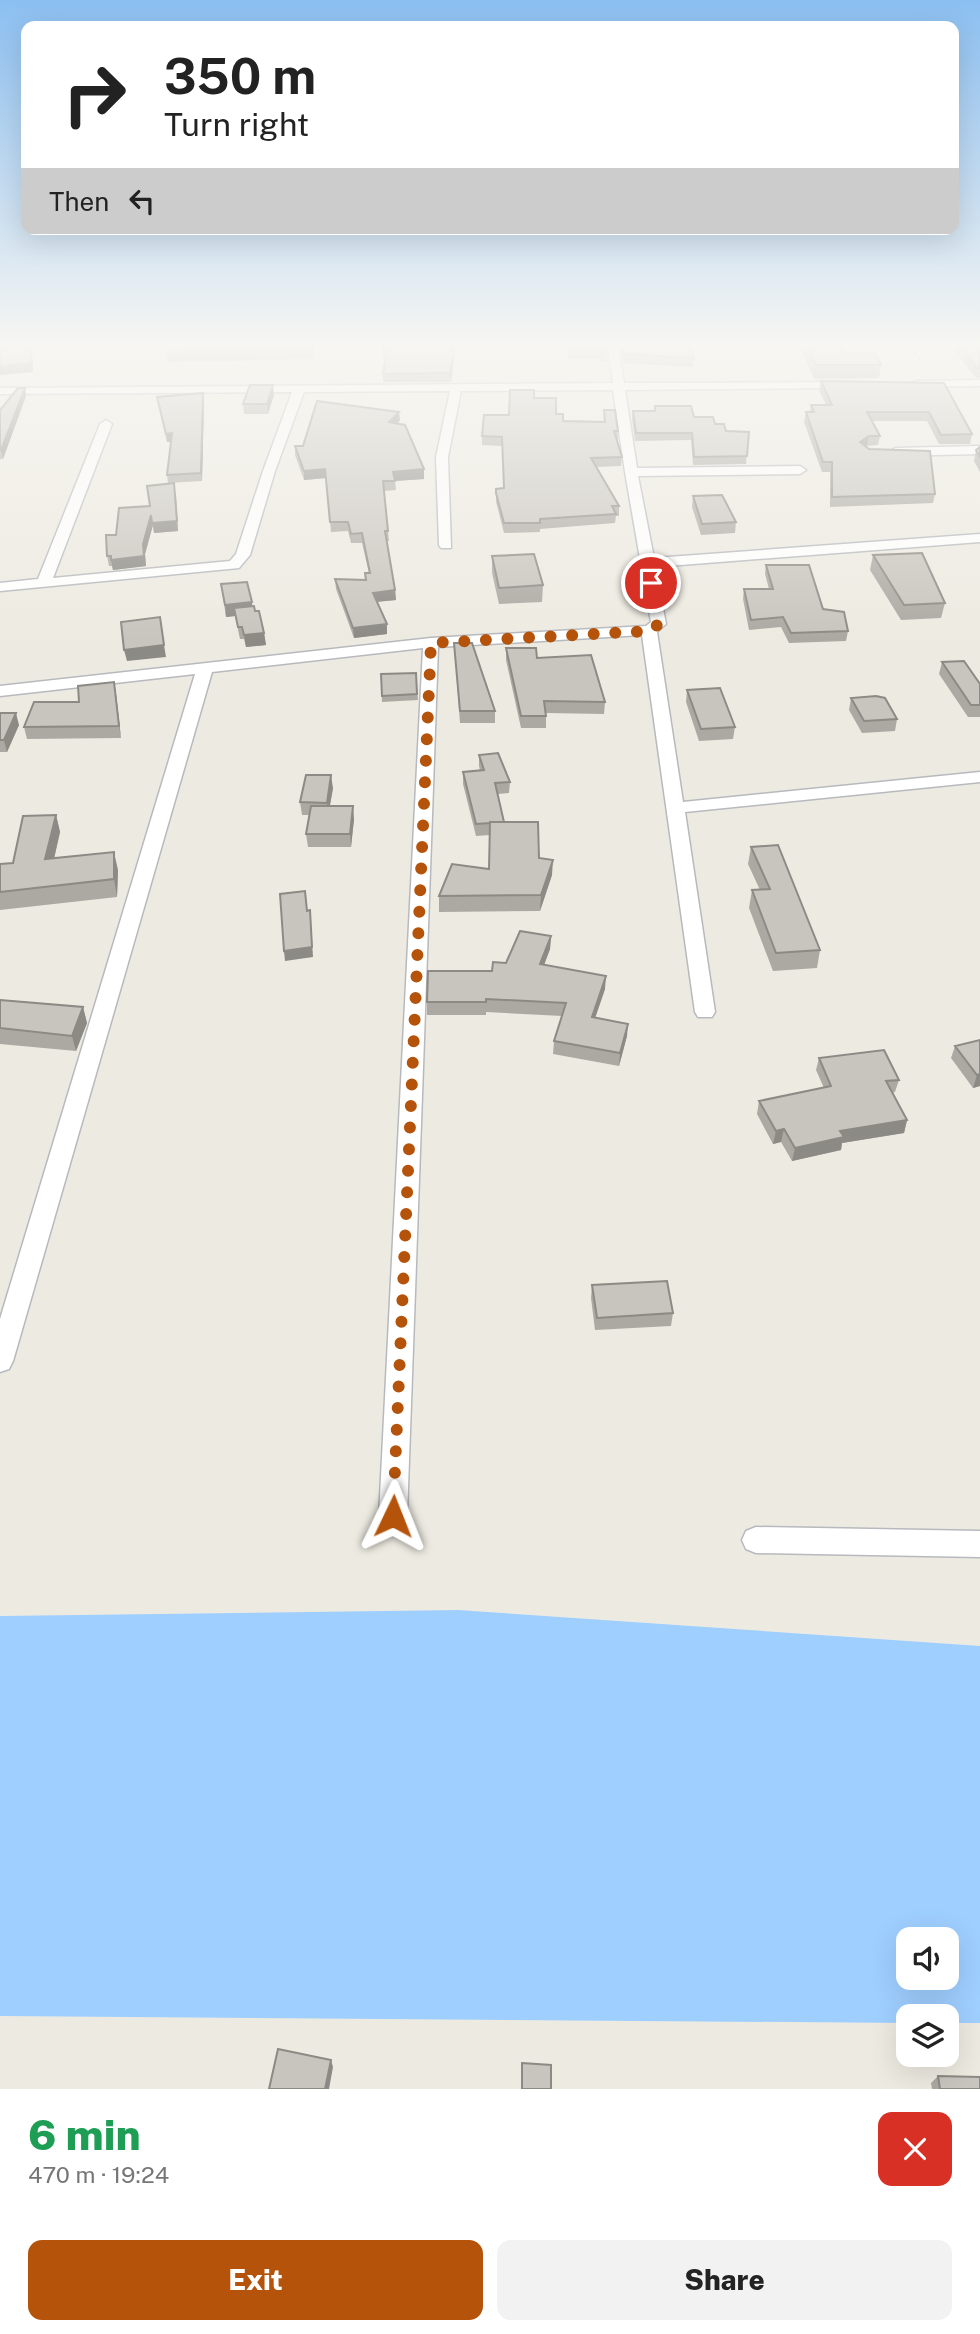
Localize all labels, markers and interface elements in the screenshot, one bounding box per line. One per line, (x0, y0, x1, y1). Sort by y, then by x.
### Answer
text: 350 m (164, 47, 316, 105)
icon: right (49, 49, 140, 140)
text: Turn right (164, 106, 309, 143)
icon: left (123, 182, 161, 220)
text: Then (49, 186, 109, 217)
pin (621, 553, 681, 613)
icon: arrive (632, 564, 670, 602)
position arrow (356, 1479, 430, 1553)
map controls (896, 1927, 959, 2067)
button: sound (896, 1927, 959, 1990)
button: layers (896, 2004, 959, 2067)
text: 6 min (28, 2110, 141, 2159)
button: close (878, 2112, 952, 2186)
text: 470 m · 19:24 (28, 2161, 169, 2188)
button: Exit (28, 2240, 483, 2320)
button: Share (497, 2240, 952, 2320)

